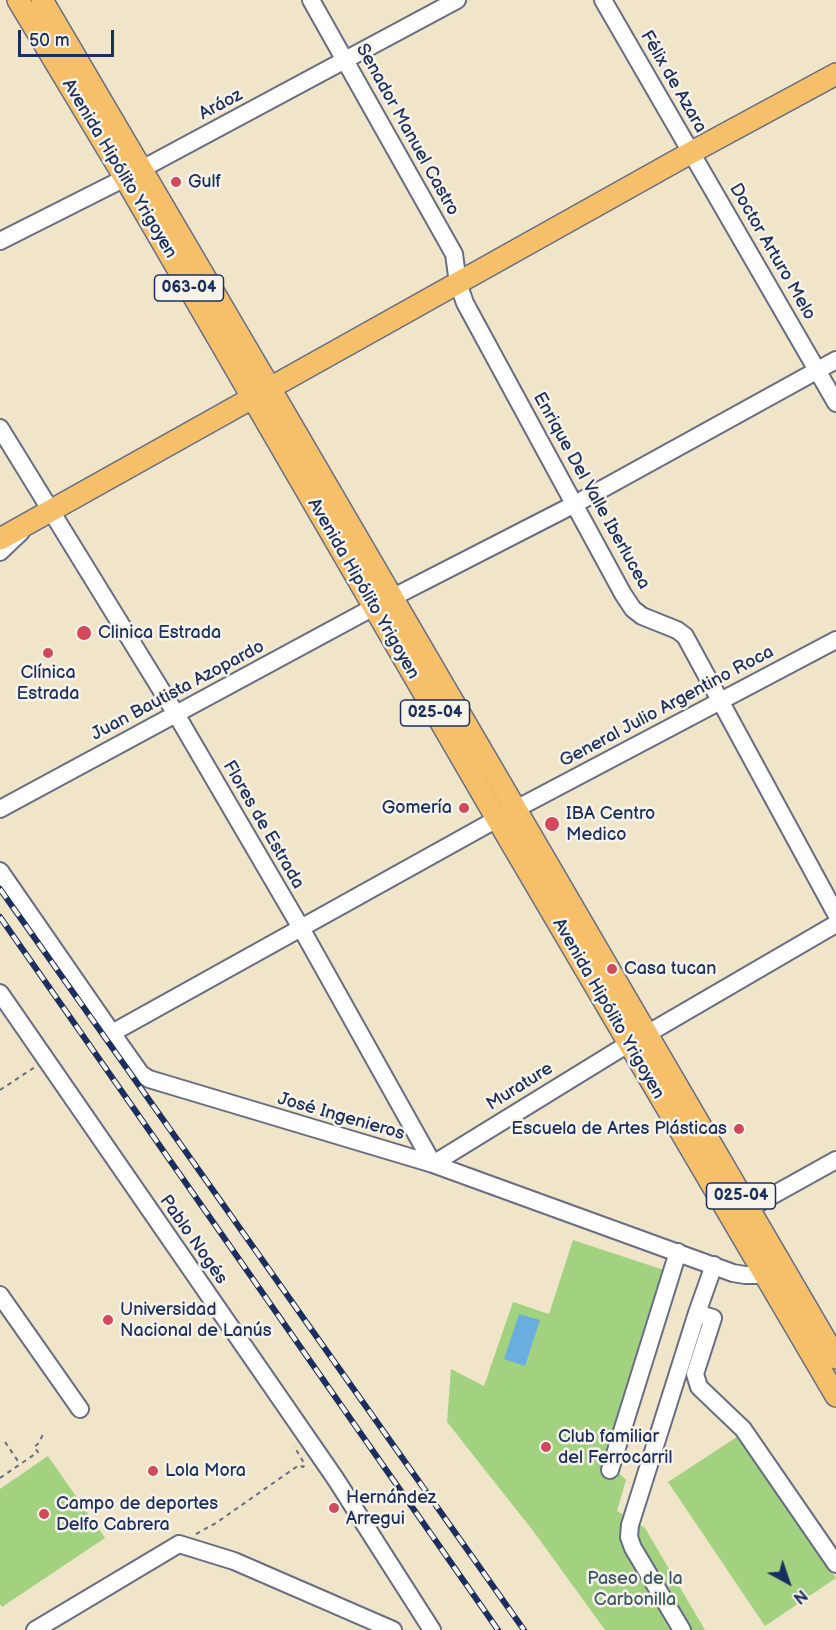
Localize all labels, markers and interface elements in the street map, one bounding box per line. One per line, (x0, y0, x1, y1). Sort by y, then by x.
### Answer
scale bar (21, 18, 117, 56)
street label: Félix de Azara (635, 27, 711, 137)
text: 50 m (29, 30, 70, 51)
street label: Senador Manuel Castro (351, 40, 463, 220)
street label: Avenida Hipólito Yrigoyen (57, 75, 181, 263)
street label: Aráoz (196, 85, 246, 125)
place label: Gulf (188, 171, 221, 193)
marker: Gulf (169, 175, 183, 189)
street label: Doctor Arturo Melo (724, 180, 820, 324)
road number: 063-04 (154, 275, 224, 301)
street label: Enrique Del Valle Iberlucea (528, 389, 654, 593)
street label: Avenida Hipólito Yrigoyen (302, 495, 424, 683)
place label: Clinica Estrada (98, 622, 221, 644)
marker: Clinica Estrada (75, 624, 93, 642)
street label: Juan Bautista Azopardo (88, 636, 268, 746)
street label: General Julio Argentino Roca (556, 641, 778, 773)
marker: Clínica Estrada (41, 646, 55, 660)
place label: Clínica Estrada (16, 662, 80, 704)
road number: 025-04 (400, 700, 470, 726)
street label: Flores de Estrada (218, 757, 308, 893)
place label: Gomería (382, 797, 452, 819)
marker: Gomería (457, 801, 471, 815)
place label: IBA Centro Medico (566, 803, 655, 846)
marker: IBA Centro Medico (543, 815, 561, 833)
street label: Avenida Hipólito Yrigoyen (547, 915, 669, 1103)
place label: Casa tucan (624, 958, 716, 980)
marker: Casa tucan (605, 962, 619, 976)
street label: Murature (483, 1058, 557, 1116)
street label: José Ingenieros (275, 1089, 407, 1145)
place label: Escuela de Artes Plásticas (511, 1118, 727, 1140)
marker: Escuela de Artes Plásticas (732, 1122, 746, 1136)
road number: 025-04 (706, 1183, 776, 1209)
street label: Pablo Nogés (154, 1191, 232, 1289)
place label: Universidad Nacional de Lanús (120, 1299, 272, 1342)
marker: Universidad Nacional de Lanús (101, 1313, 115, 1327)
place label: Club familiar del Ferrocarril (558, 1426, 673, 1468)
marker: Club familiar del Ferrocarril (539, 1440, 553, 1454)
place label: Lola Mora (165, 1460, 246, 1482)
marker: Lola Mora (146, 1464, 160, 1478)
place label: Hernández Arregui (346, 1487, 436, 1530)
place label: Campo de deportes Delfo Cabrera (56, 1493, 218, 1536)
marker: Hernández Arregui (327, 1501, 341, 1515)
marker: Campo de deportes Delfo Cabrera (37, 1507, 51, 1521)
north arrow (758, 1552, 818, 1612)
park label: Paseo de la Carbonilla (587, 1568, 683, 1610)
text: N (789, 1585, 811, 1607)

